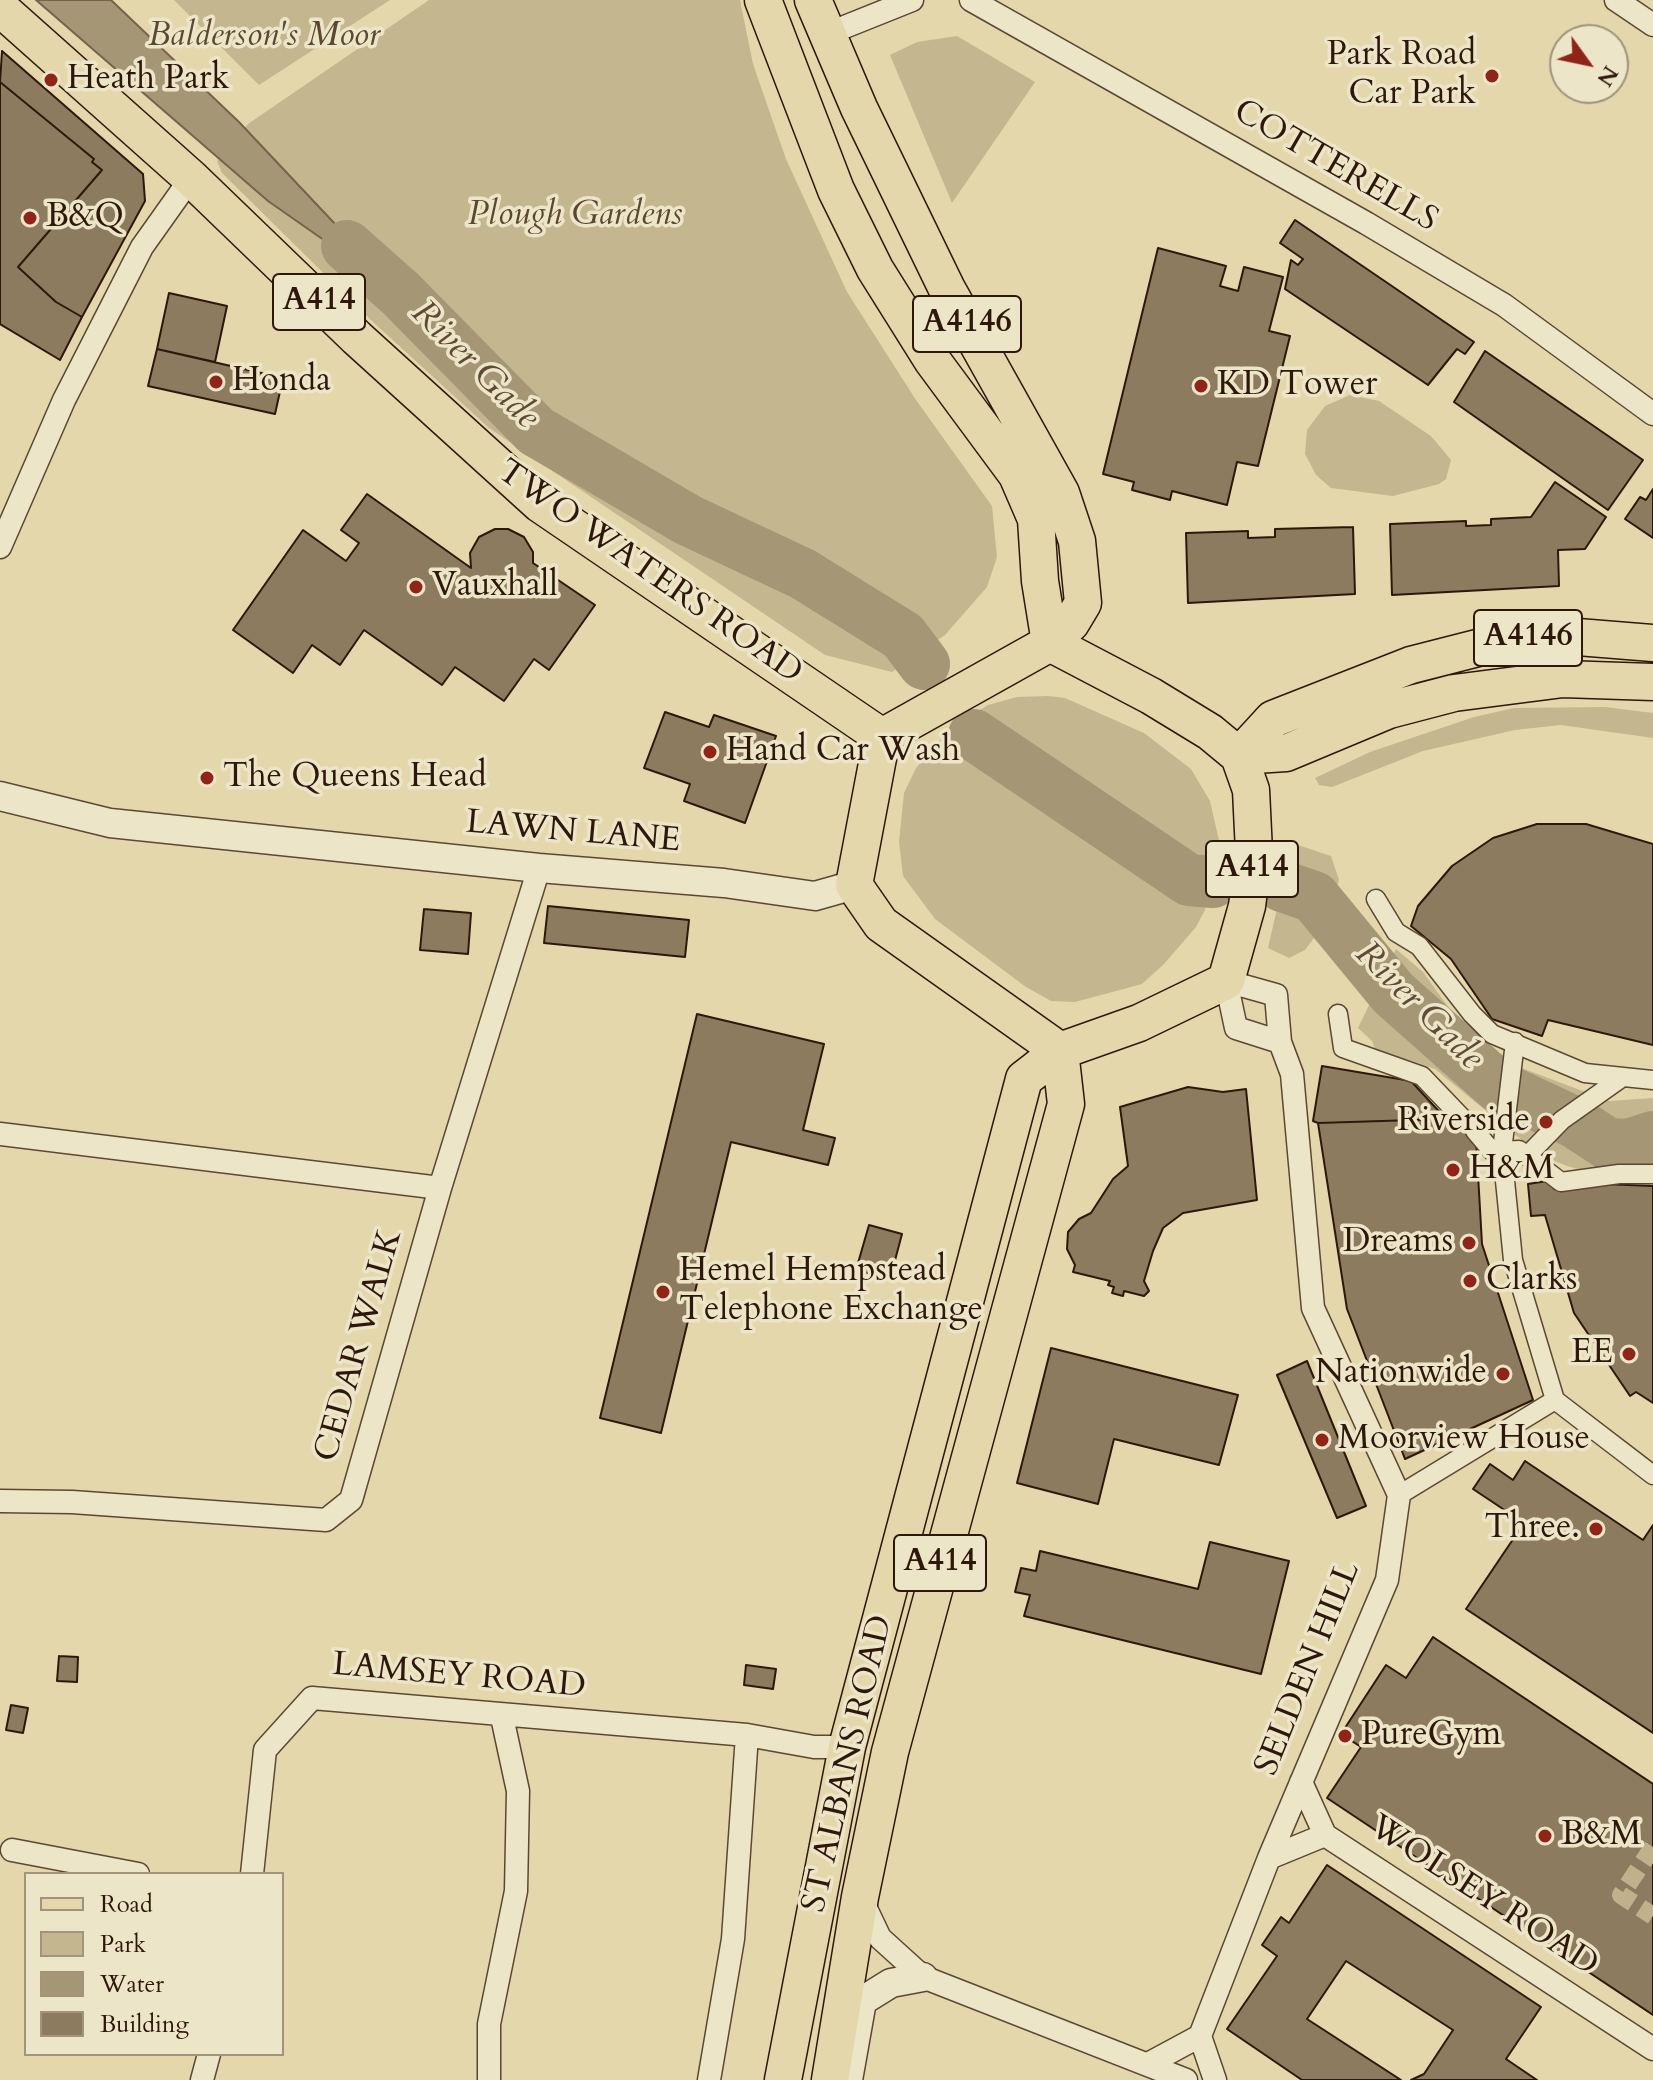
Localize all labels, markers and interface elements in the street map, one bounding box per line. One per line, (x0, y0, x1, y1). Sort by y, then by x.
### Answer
park label: Balderson's Moor (148, 17, 380, 57)
north arrow (1549, 24, 1629, 104)
place label: Park Road Car Park (1327, 36, 1476, 116)
place label: Heath Park (67, 60, 229, 100)
text: N (1590, 60, 1625, 92)
marker: Park Road Car Park (1483, 67, 1501, 85)
marker: Heath Park (42, 71, 60, 89)
street label: COTTERELLS (1226, 92, 1444, 242)
park label: Plough Gardens (468, 196, 682, 236)
place label: B&Q (46, 198, 124, 238)
marker: B&Q (21, 209, 39, 227)
road number: A414 (273, 274, 365, 330)
water label: River Gade (401, 293, 547, 439)
road number: A4146 (913, 296, 1021, 352)
place label: Honda (232, 362, 331, 402)
place label: KD Tower (1217, 366, 1377, 406)
marker: Honda (207, 373, 225, 391)
marker: KD Tower (1192, 377, 1210, 395)
street label: TWO WATERS ROAD (489, 452, 809, 694)
place label: Vauxhall (432, 567, 558, 607)
marker: Vauxhall (407, 578, 425, 596)
road number: A4146 (1474, 610, 1582, 666)
place label: Hand Car Wash (726, 732, 960, 772)
marker: Hand Car Wash (701, 743, 719, 761)
place label: The Queens Head (223, 758, 487, 798)
marker: The Queens Head (198, 769, 216, 787)
street label: LAWN LANE (464, 803, 682, 863)
road number: A414 (1206, 841, 1298, 897)
water label: River Gade (1345, 934, 1491, 1080)
place label: Riverside (1397, 1102, 1530, 1142)
marker: Riverside (1537, 1113, 1555, 1131)
place label: H&M (1469, 1150, 1555, 1190)
marker: H&M (1444, 1161, 1462, 1179)
place label: Dreams (1343, 1223, 1453, 1263)
street label: CEDAR WALK (307, 1225, 413, 1467)
marker: Dreams (1460, 1234, 1478, 1252)
place label: Hemel Hempstead Telephone Exchange (679, 1252, 983, 1332)
place label: Clarks (1486, 1261, 1577, 1301)
marker: Clarks (1461, 1272, 1479, 1290)
marker: Hemel Hempstead Telephone Exchange (654, 1283, 672, 1301)
place label: EE (1571, 1334, 1613, 1374)
marker: EE (1620, 1345, 1638, 1363)
place label: Nationwide (1315, 1354, 1487, 1394)
marker: Nationwide (1494, 1365, 1512, 1383)
place label: Moorview House (1338, 1420, 1590, 1460)
marker: Moorview House (1313, 1431, 1331, 1449)
place label: Three. (1484, 1509, 1580, 1549)
marker: Three. (1587, 1520, 1605, 1538)
road number: A414 (894, 1535, 986, 1591)
street label: SELDEN HILL (1248, 1556, 1370, 1782)
street label: ST ALBANS ROAD (795, 1612, 903, 1916)
street label: LAMSEY ROAD (331, 1646, 587, 1708)
place label: PureGym (1361, 1716, 1501, 1756)
marker: PureGym (1336, 1727, 1354, 1745)
street label: WOLSEY ROAD (1361, 1808, 1605, 1986)
place label: B&M (1561, 1816, 1641, 1856)
marker: B&M (1536, 1827, 1554, 1845)
legend (24, 1872, 284, 2056)
text: Road (100, 1888, 153, 1921)
text: Park (100, 1928, 146, 1961)
text: Water (100, 1968, 164, 2001)
text: Building (100, 2008, 189, 2041)

